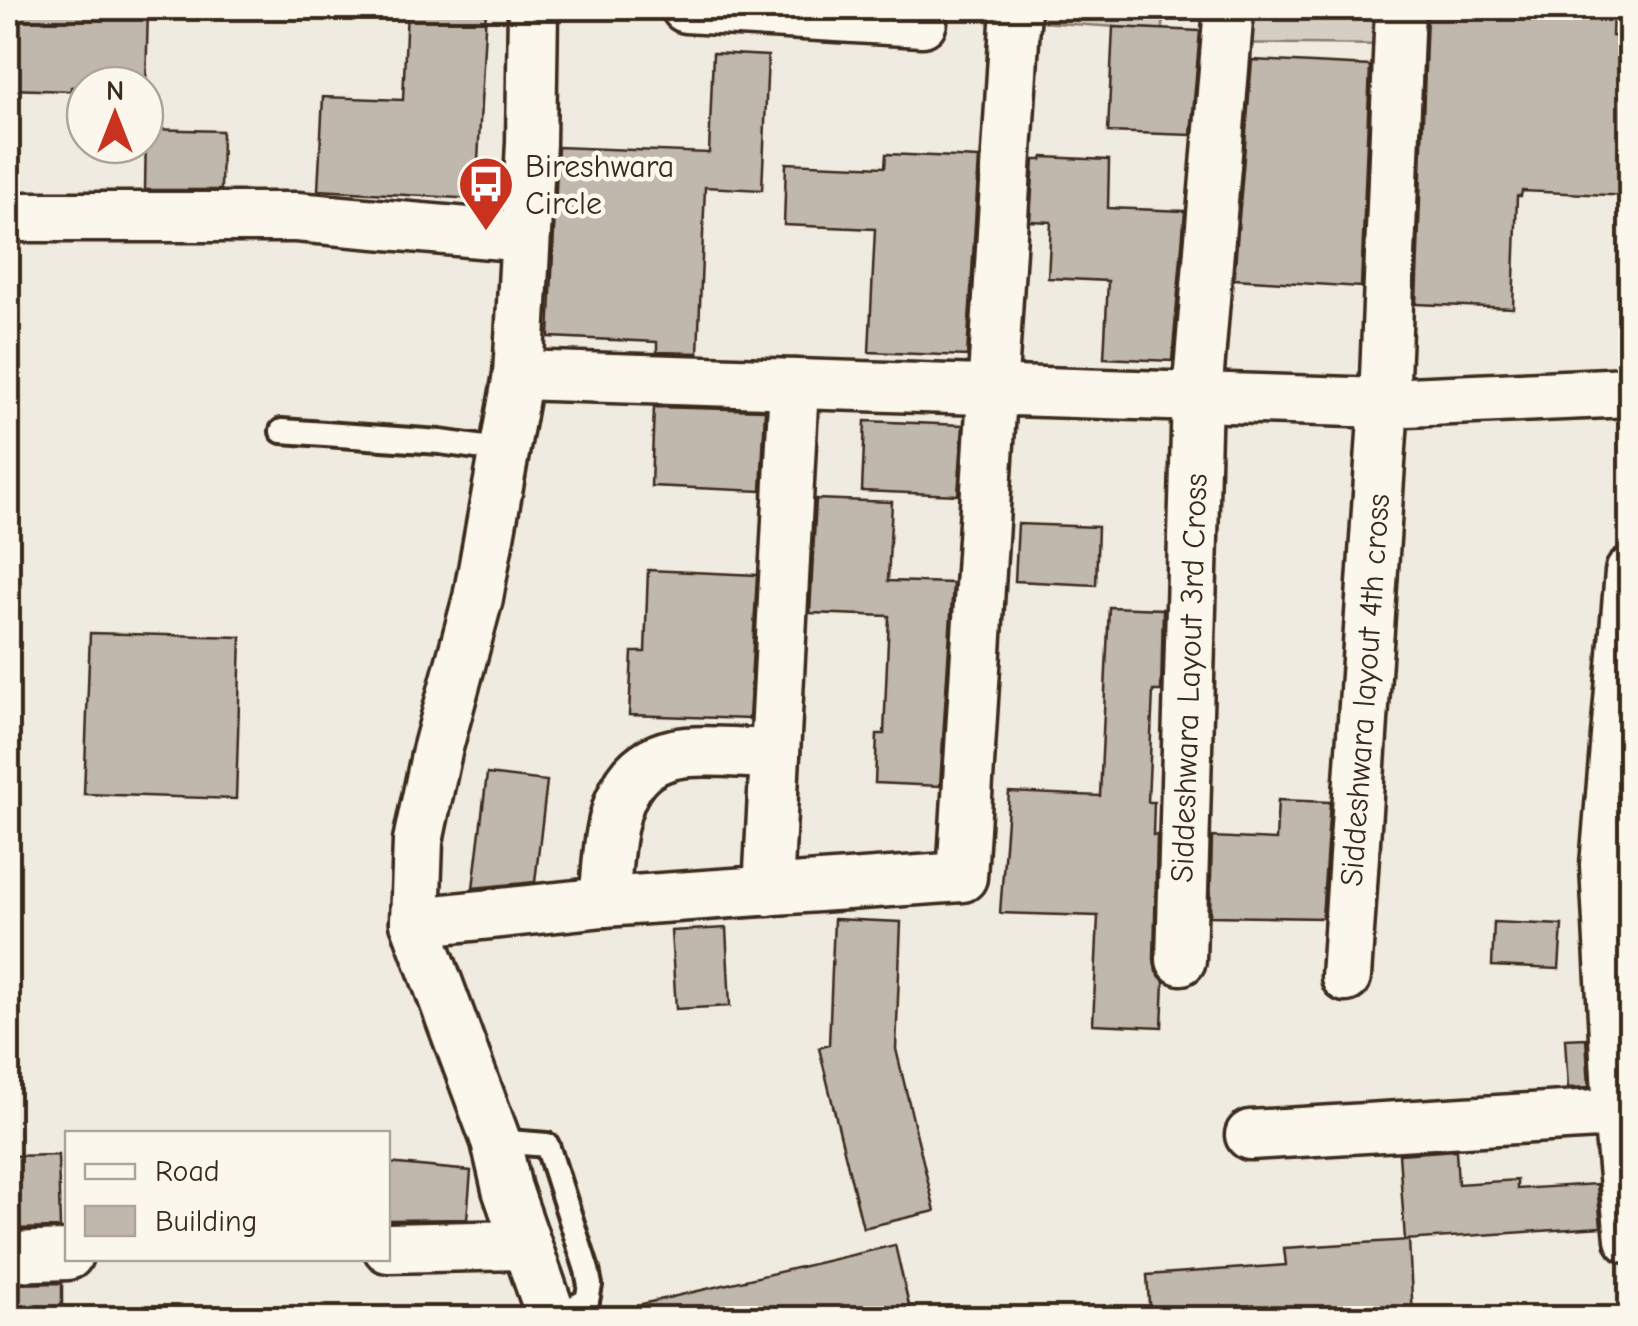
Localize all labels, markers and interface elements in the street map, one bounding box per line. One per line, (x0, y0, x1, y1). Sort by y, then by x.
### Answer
north arrow (65, 65, 165, 165)
text: N (106, 75, 124, 107)
place label: Bireshwara Circle (525, 148, 674, 222)
bus stop icon: Bireshwara Circle (456, 154, 516, 233)
street label: Siddeshwara Layout 3rd Cross (1163, 473, 1215, 883)
street label: Siddeshwara layout 4th cross (1333, 492, 1397, 888)
legend (65, 1131, 390, 1261)
text: Road (155, 1154, 220, 1189)
text: Building (155, 1204, 258, 1239)

